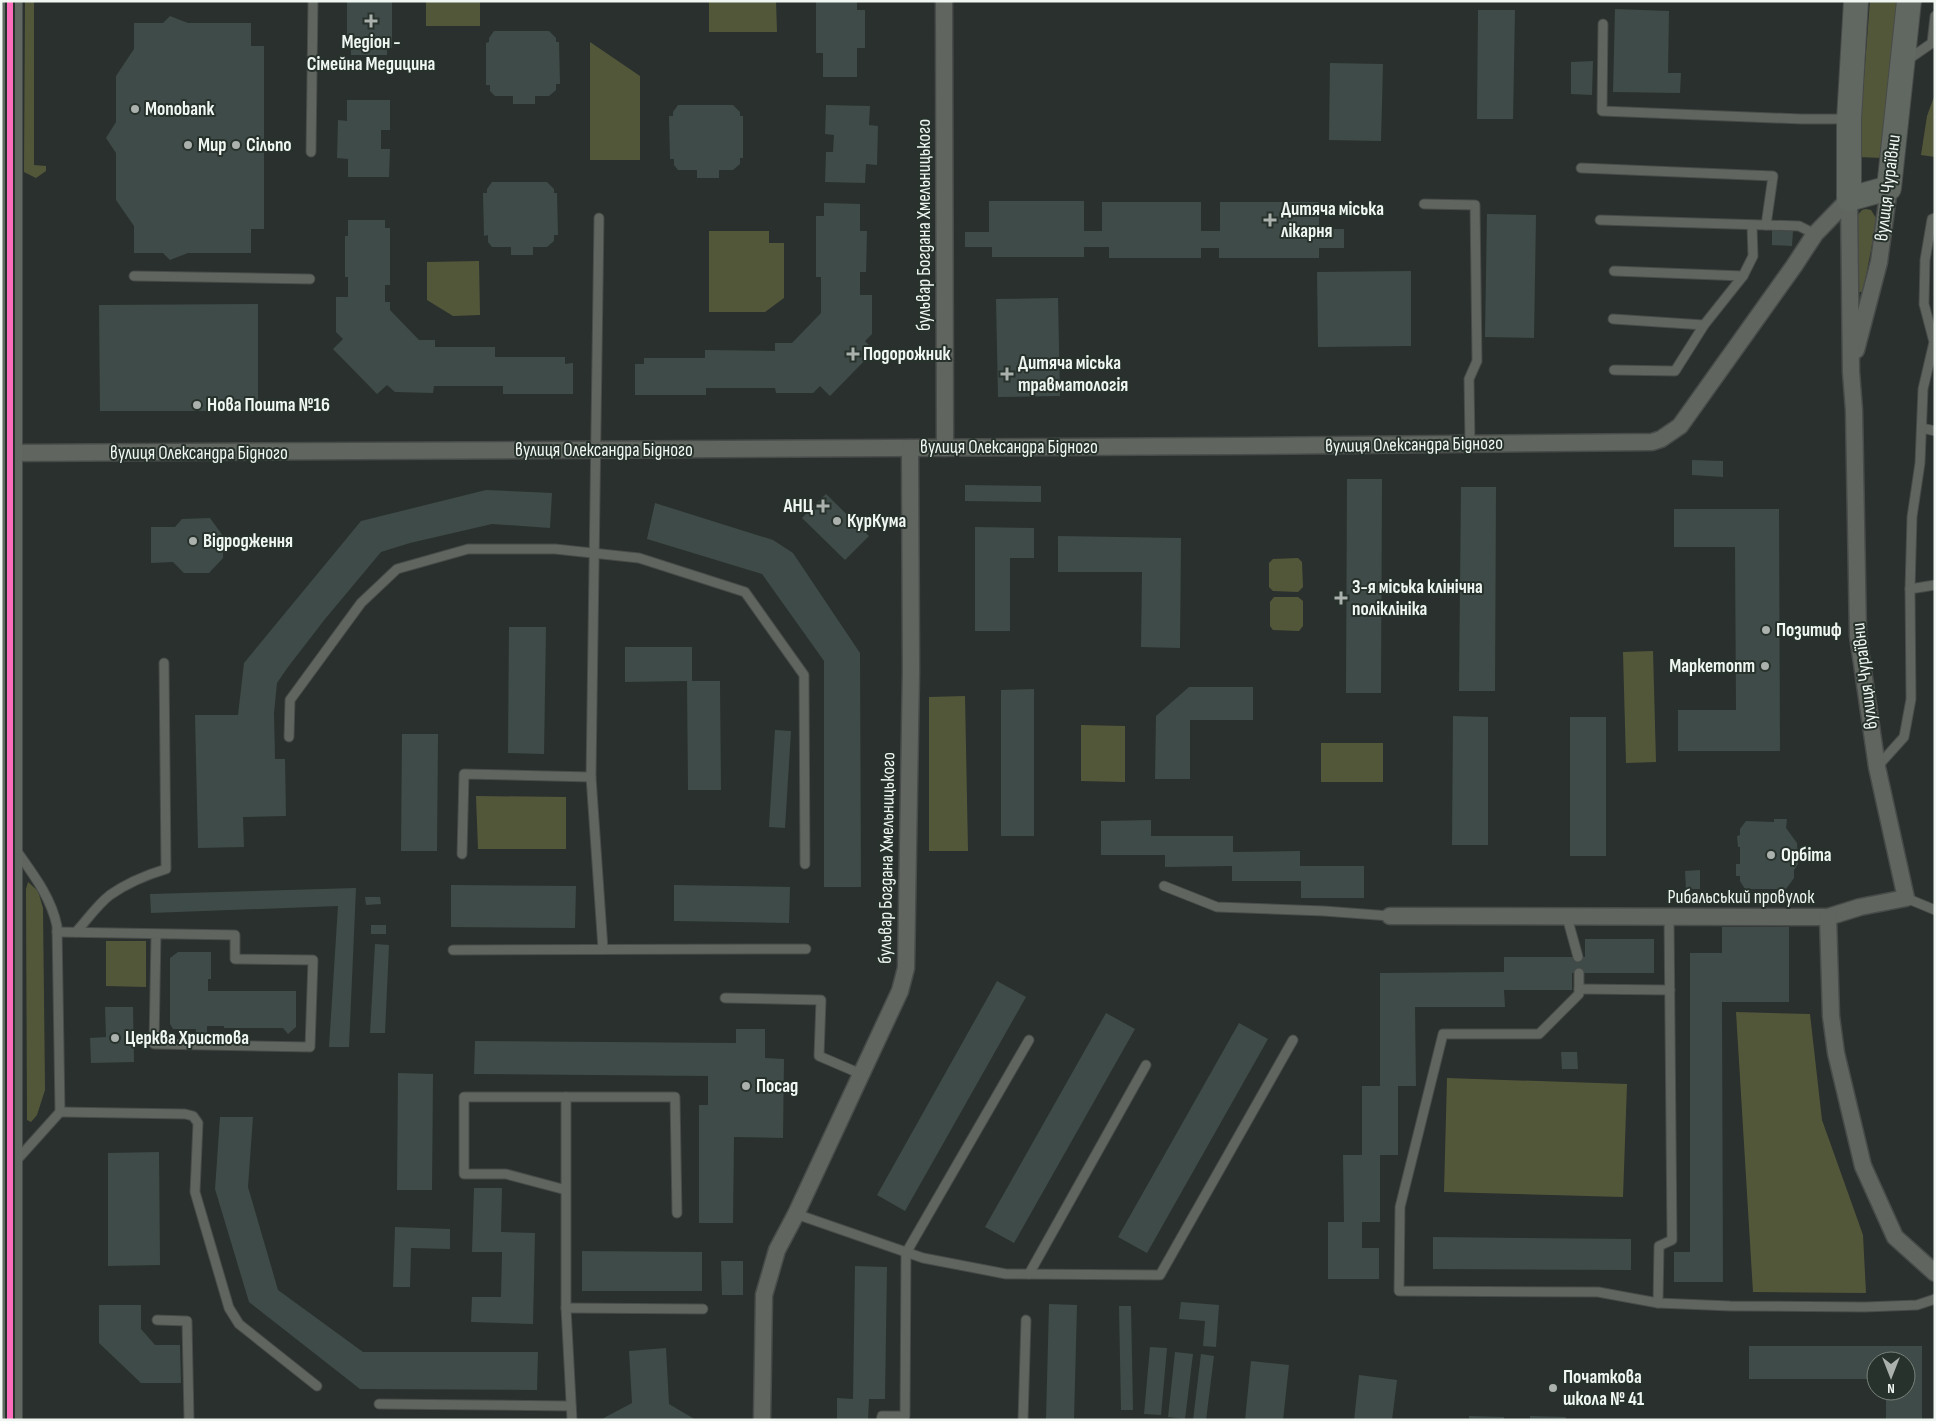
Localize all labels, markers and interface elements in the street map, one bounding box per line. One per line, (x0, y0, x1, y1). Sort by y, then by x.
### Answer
marker: Медіон - Сімейна Медицина (364, 14, 378, 28)
place label: Медіон - Сімейна Медицина (307, 31, 435, 76)
place label: Monobank (145, 98, 215, 121)
marker: Monobank (129, 103, 141, 115)
street label: бульвар Богдана Хмельницького (913, 119, 936, 331)
street label: вулиця Чураївни (1870, 133, 1906, 243)
place label: Мир (198, 134, 227, 157)
place label: Сільпо (246, 134, 292, 157)
marker: Мир (182, 139, 194, 151)
marker: Сільпо (230, 139, 242, 151)
place label: Дитяча міська лікарня (1281, 198, 1384, 243)
marker: Дитяча міська лікарня (1263, 213, 1277, 227)
place label: Подорожник (863, 343, 950, 366)
marker: Подорожник (847, 348, 859, 360)
place label: Дитяча міська травматологія (1018, 352, 1128, 397)
marker: Дитяча міська травматологія (1000, 367, 1014, 381)
place label: Нова Пошта №16 (207, 394, 330, 417)
marker: Нова Пошта №16 (191, 399, 203, 411)
street label: вулиця Олександра Бідного (1325, 432, 1503, 458)
street label: вулиця Олександра Бідного (920, 436, 1098, 459)
street label: вулиця Олександра Бідного (515, 439, 693, 462)
street label: вулиця Олександра Бідного (110, 442, 288, 465)
place label: АНЦ (782, 495, 814, 518)
marker: АНЦ (817, 500, 829, 512)
place label: КурКума (847, 510, 906, 533)
marker: КурКума (831, 515, 843, 527)
place label: Відродження (203, 530, 293, 553)
marker: Відродження (187, 535, 199, 547)
place label: 3-я міська клінічна поліклініка (1352, 576, 1483, 621)
marker: 3-я міська клінічна поліклініка (1334, 591, 1348, 605)
place label: Позитиф (1776, 619, 1842, 642)
street label: вулиця Чураївни (1847, 621, 1883, 731)
marker: Позитиф (1760, 624, 1772, 636)
place label: Маркетопт (1669, 655, 1755, 678)
marker: Маркетопт (1759, 660, 1771, 672)
street label: бульвар Богдана Хмельницького (874, 752, 900, 964)
place label: Орбіта (1781, 844, 1832, 867)
marker: Орбіта (1765, 849, 1777, 861)
street label: Рибальський провулок (1668, 886, 1815, 909)
place label: Церква Христова (125, 1027, 249, 1050)
marker: Церква Христова (109, 1032, 121, 1044)
place label: Посад (756, 1075, 798, 1098)
marker: Посад (740, 1080, 752, 1092)
north arrow (1866, 1351, 1916, 1401)
place label: Початкова школа № 41 (1563, 1366, 1645, 1411)
text: N (1887, 1380, 1895, 1397)
marker: Початкова школа № 41 (1547, 1382, 1559, 1394)

